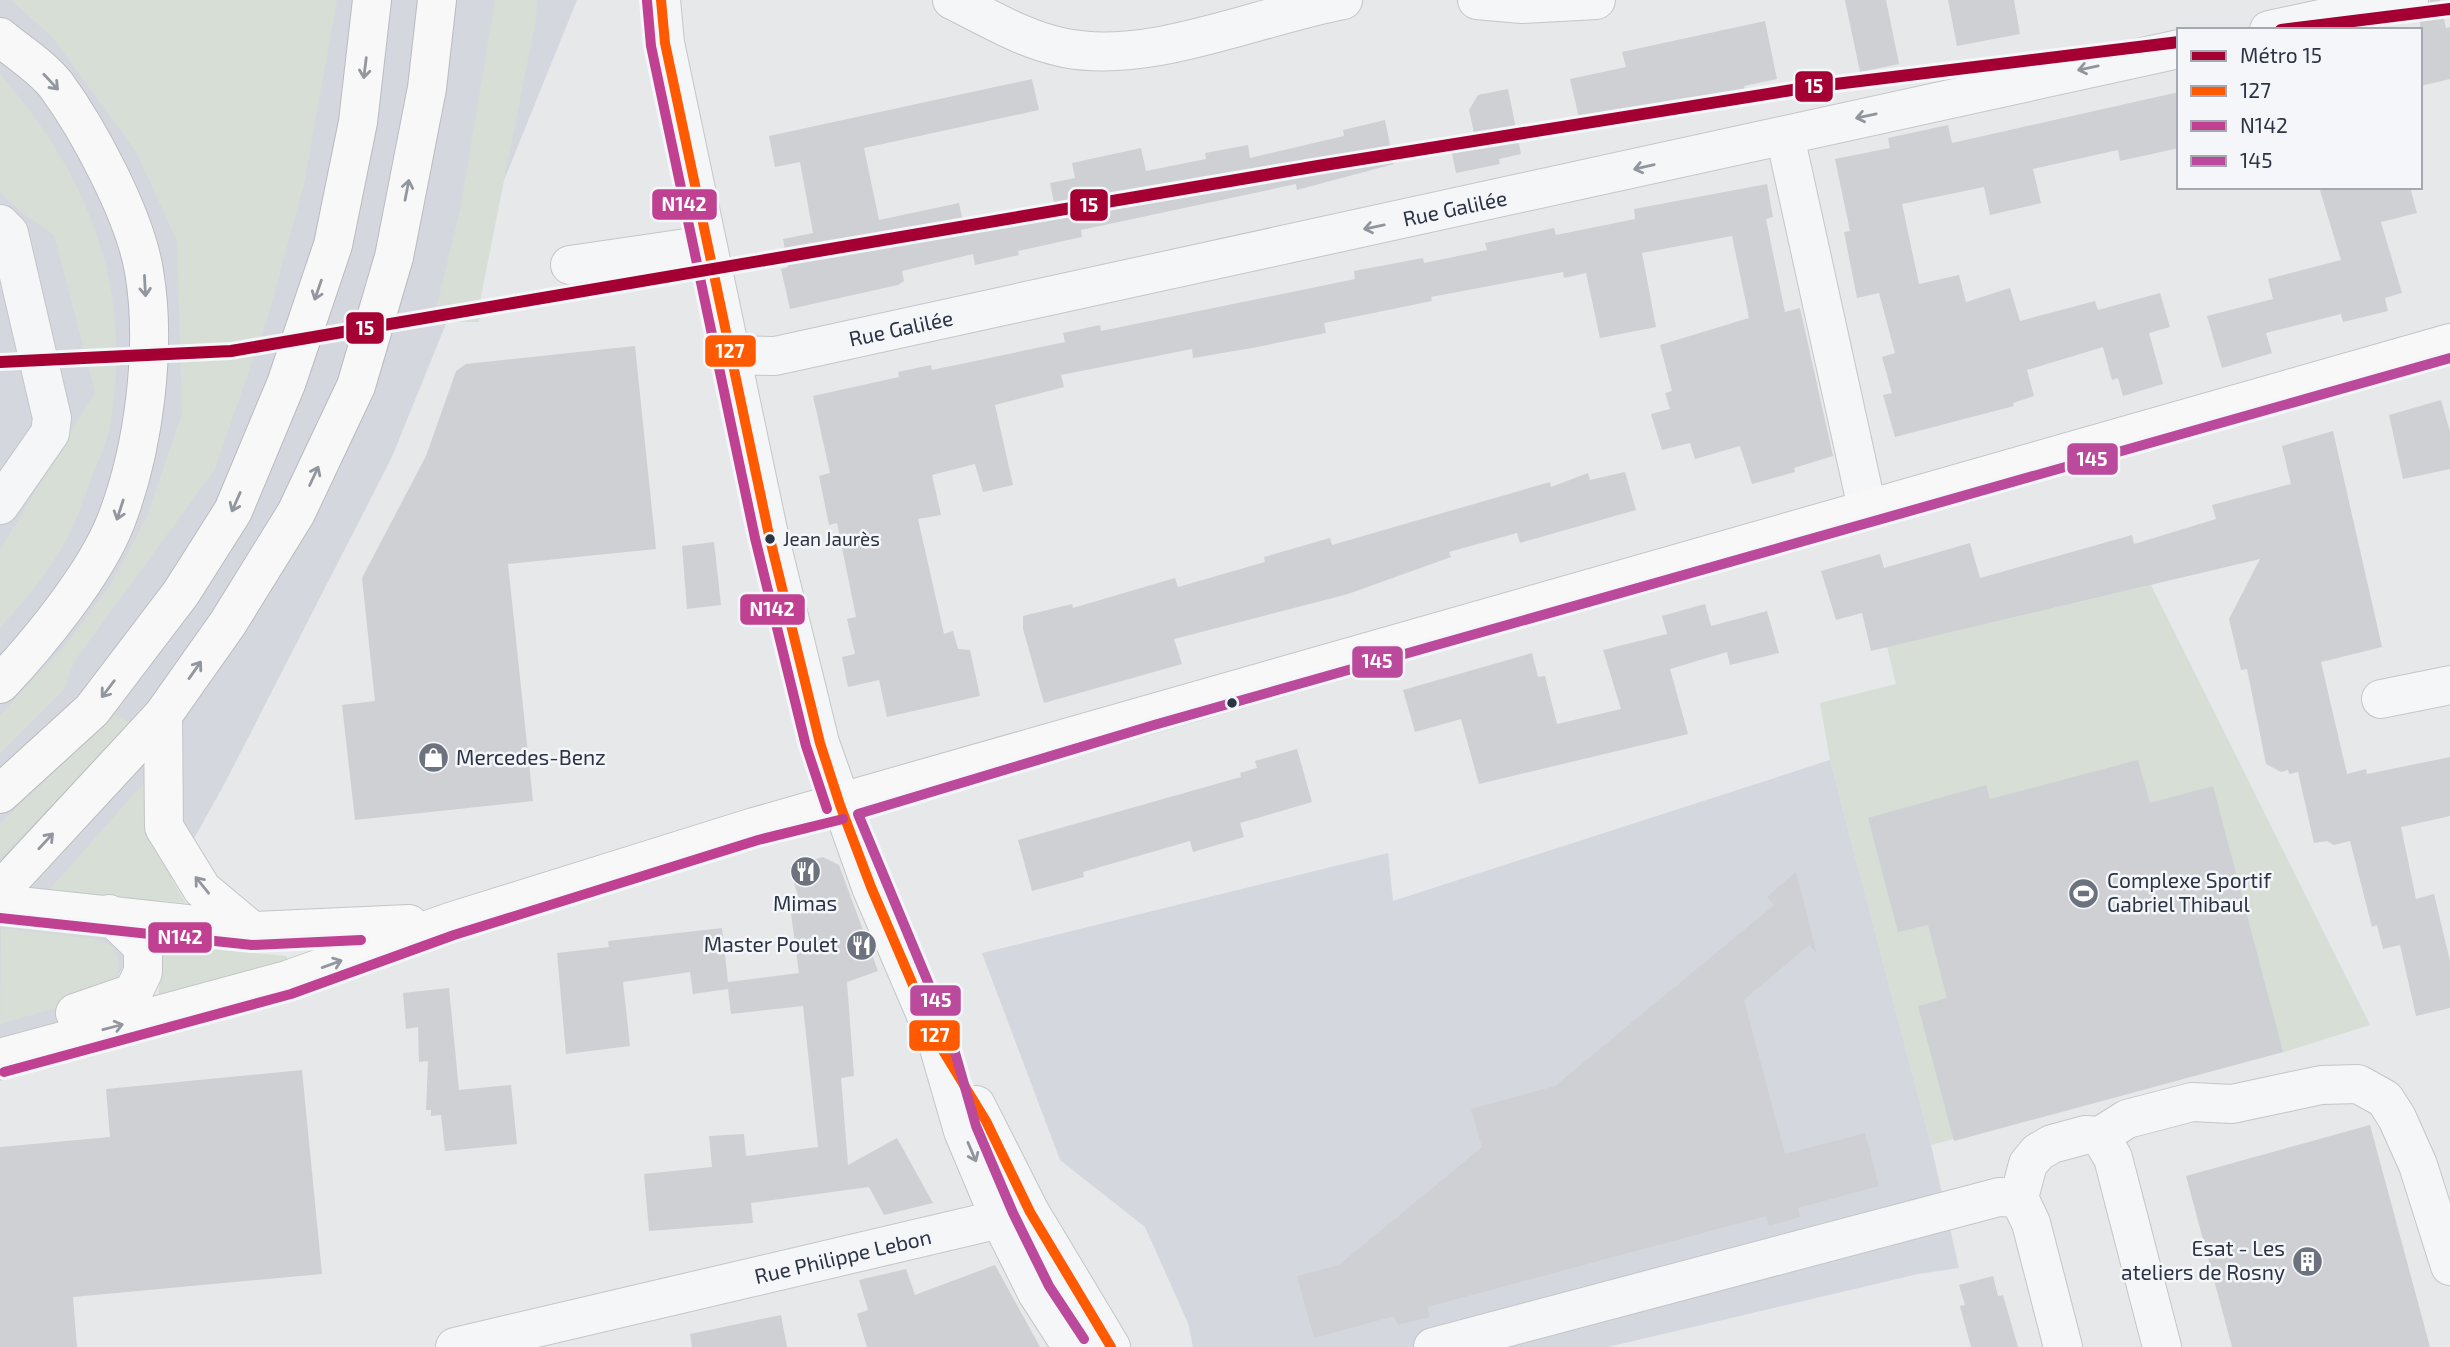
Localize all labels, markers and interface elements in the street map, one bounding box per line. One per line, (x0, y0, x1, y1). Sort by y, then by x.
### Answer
legend (2177, 28, 2422, 189)
text: Métro 15 (2240, 42, 2322, 67)
one-way arrow (358, 56, 371, 79)
one-way arrow (2077, 62, 2100, 76)
line badge: 15 (1794, 70, 1834, 103)
one-way arrow (43, 73, 59, 91)
text: 15 (1805, 74, 1823, 97)
text: 127 (2240, 77, 2271, 102)
one-way arrow (1855, 110, 1878, 124)
text: N142 (2240, 112, 2288, 137)
text: 145 (2240, 147, 2273, 172)
one-way arrow (1633, 161, 1656, 175)
one-way arrow (401, 179, 415, 202)
street label: Rue Galilée (1400, 184, 1509, 231)
line badge: N142 (651, 188, 718, 221)
line badge: 15 (1069, 188, 1109, 222)
text: N142 (661, 192, 707, 215)
text: 15 (1080, 193, 1098, 216)
one-way arrow (1363, 220, 1386, 234)
one-way arrow (139, 274, 152, 297)
one-way arrow (311, 278, 323, 300)
street label: Rue Galilée (846, 304, 955, 351)
line badge: 15 (345, 311, 385, 345)
text: 15 (356, 316, 374, 339)
line badge: 127 (704, 334, 757, 368)
text: 127 (715, 339, 745, 362)
line badge: 145 (2066, 442, 2119, 476)
text: 145 (2077, 447, 2107, 470)
one-way arrow (307, 466, 321, 487)
one-way arrow (229, 491, 242, 512)
one-way arrow (112, 498, 125, 520)
place label: Jean Jaurès (783, 527, 880, 550)
marker: Jean Jaurès (763, 532, 777, 546)
line badge: N142 (739, 593, 806, 626)
text: N142 (749, 597, 795, 620)
line badge: 145 (1351, 645, 1404, 679)
text: 145 (1362, 649, 1392, 672)
one-way arrow (188, 661, 202, 680)
one-way arrow (100, 679, 115, 698)
unlabelled marker (1225, 696, 1239, 710)
shop icon: Mercedes-Benz (416, 741, 450, 775)
place label: Mercedes-Benz (456, 744, 606, 769)
one-way arrow (38, 833, 55, 850)
restaurant icon: Mimas (788, 855, 822, 889)
place label: Complexe Sportif Gabriel Thibaul (2107, 867, 2272, 916)
sports icon: Complexe Sportif Gabriel Thibaul (2067, 876, 2101, 910)
one-way arrow (194, 877, 209, 895)
place label: Mimas (773, 890, 837, 915)
line badge: N142 (147, 921, 213, 954)
text: N142 (157, 925, 203, 948)
restaurant icon: Master Poulet (844, 928, 878, 962)
place label: Master Poulet (704, 931, 838, 956)
one-way arrow (320, 957, 342, 969)
line badge: 145 (909, 984, 962, 1017)
text: 145 (921, 988, 951, 1011)
line badge: 127 (908, 1019, 961, 1052)
one-way arrow (101, 1020, 124, 1033)
text: 127 (920, 1023, 950, 1046)
one-way arrow (966, 1141, 979, 1163)
street label: Rue Philippe Lebon (752, 1223, 933, 1288)
place label: Esat - Les ateliers de Rosny (2121, 1235, 2285, 1284)
building icon: Esat - Les ateliers de Rosny (2291, 1244, 2325, 1278)

